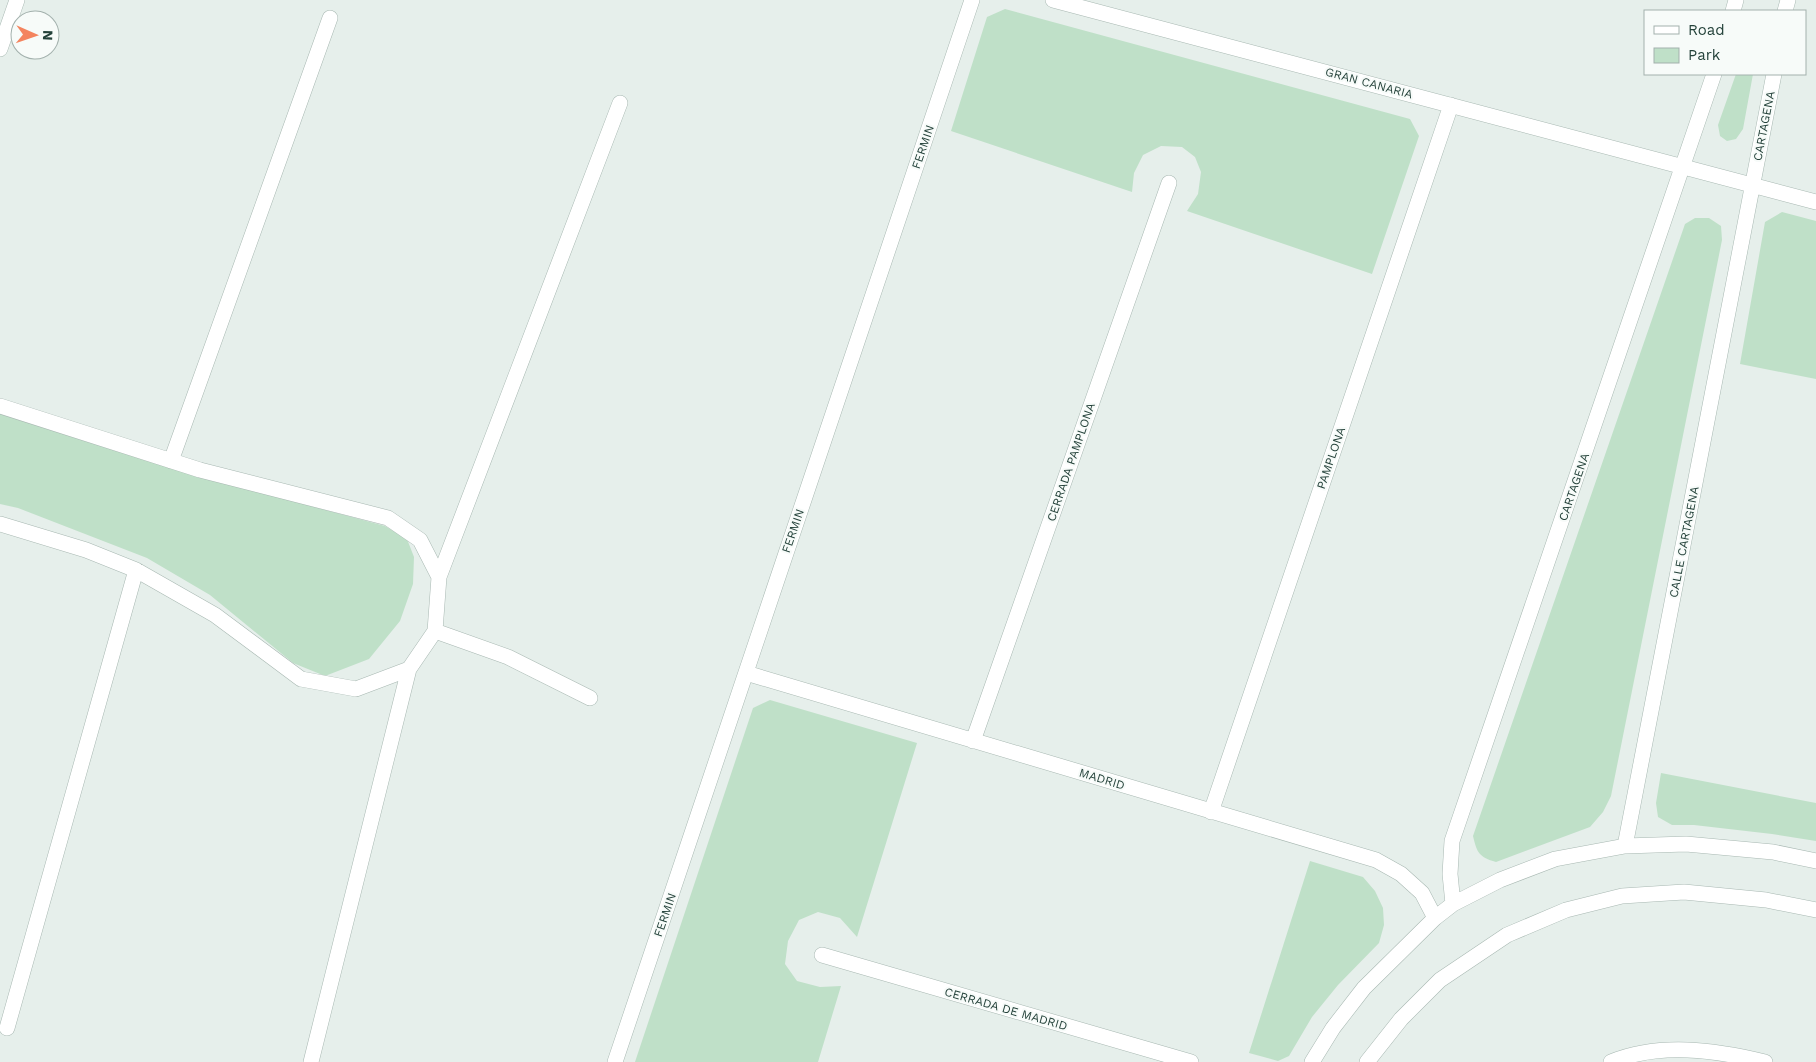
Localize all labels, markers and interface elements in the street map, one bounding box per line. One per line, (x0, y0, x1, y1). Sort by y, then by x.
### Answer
north arrow (10, 10, 60, 60)
legend (1644, 10, 1806, 75)
text: Road (1688, 21, 1725, 39)
text: N (40, 30, 56, 41)
text: Park (1688, 46, 1721, 64)
street label: GRAN CANARIA (1324, 65, 1414, 101)
street label: CARTAGENA (1750, 90, 1778, 162)
street label: FERMIN (909, 123, 937, 171)
street label: CERRADA PAMPLONA (1044, 401, 1098, 523)
street label: PAMPLONA (1314, 425, 1348, 491)
street label: CARTAGENA (1556, 451, 1592, 523)
street label: CALLE CARTAGENA (1666, 485, 1702, 599)
street label: FERMIN (779, 507, 807, 555)
street label: MADRID (1077, 765, 1127, 793)
street label: FERMIN (651, 891, 679, 939)
street label: CERRADA DE MADRID (943, 985, 1069, 1033)

